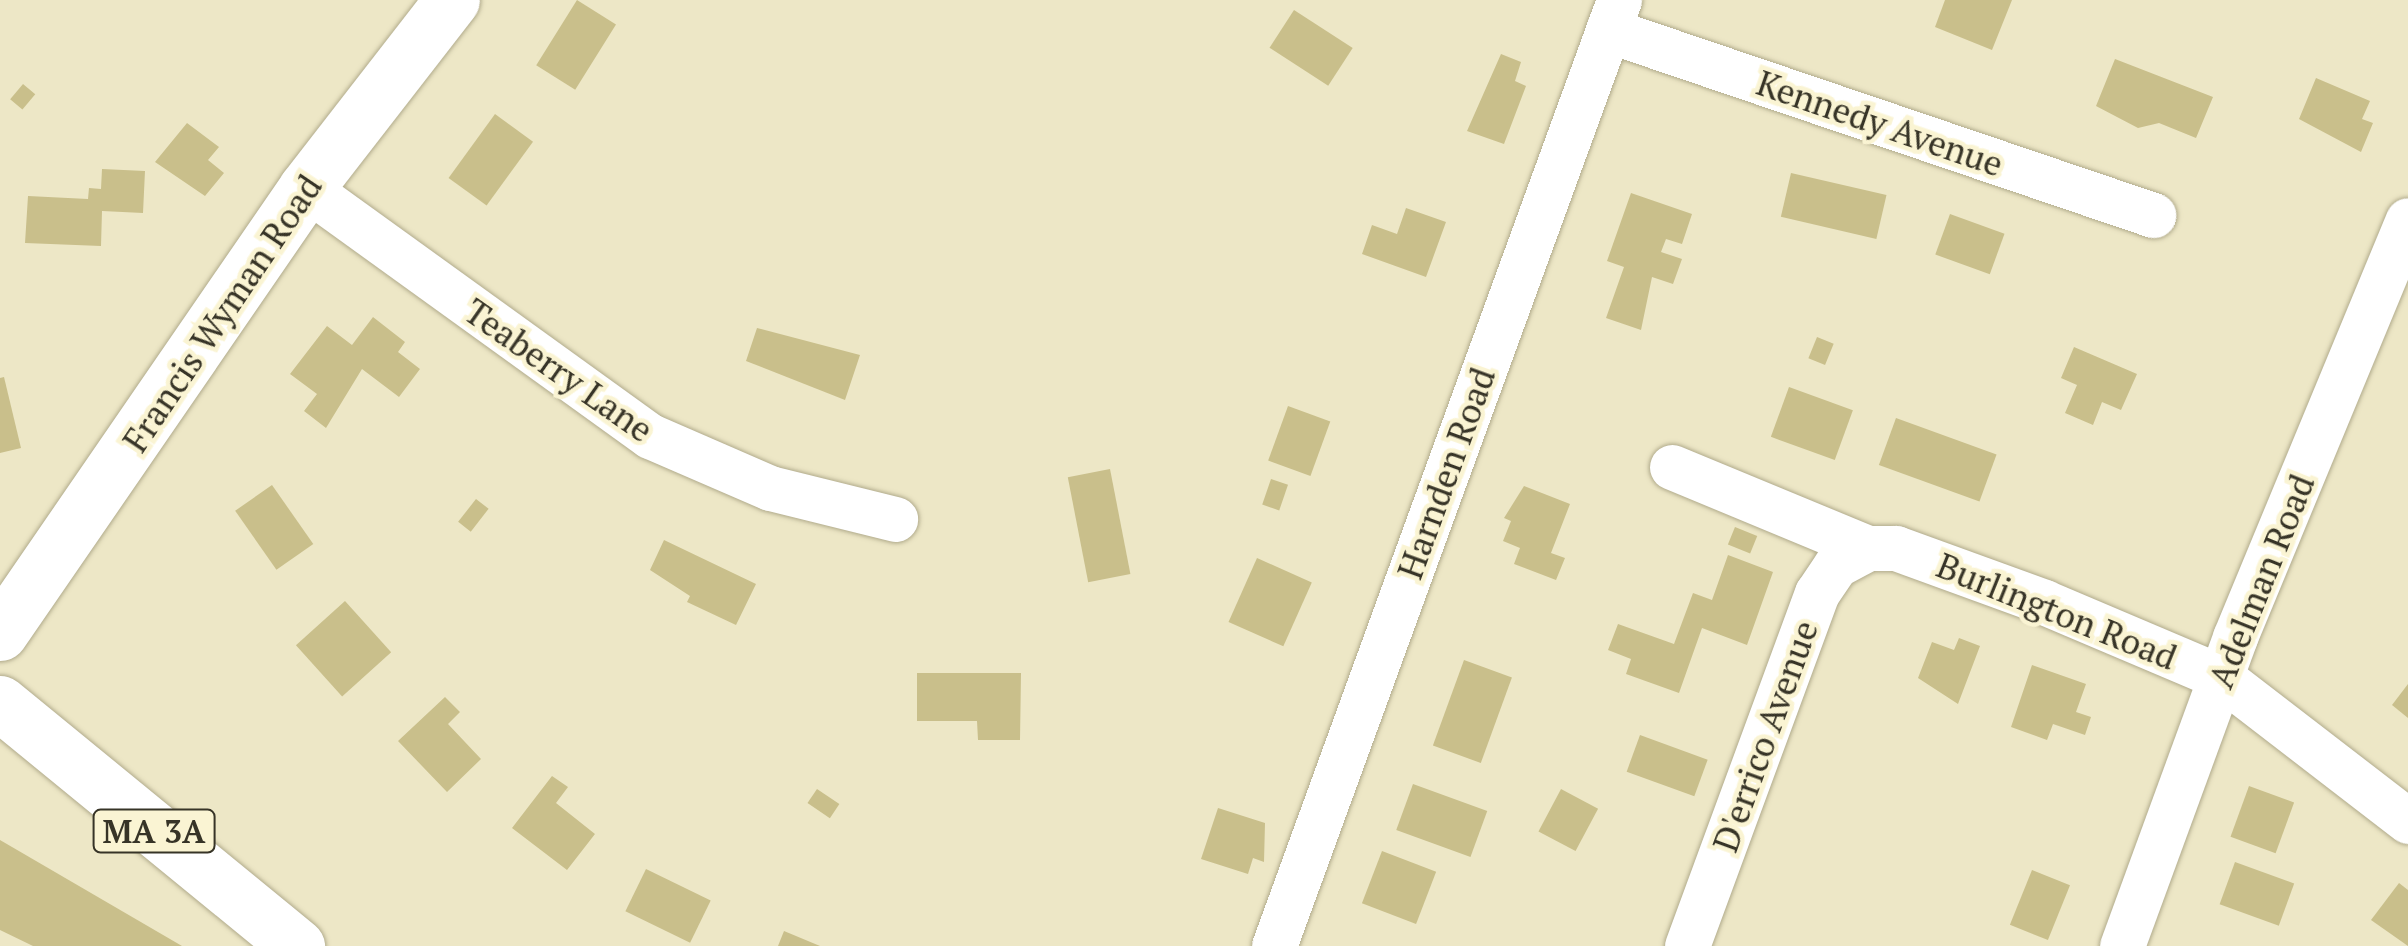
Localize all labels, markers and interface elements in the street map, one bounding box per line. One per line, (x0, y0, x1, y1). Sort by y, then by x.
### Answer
street label: Kennedy Avenue (1751, 61, 2009, 185)
street label: Francis Wyman Road (114, 166, 330, 460)
street label: Teaberry Lane (457, 290, 661, 450)
street label: Harnden Road (1388, 362, 1504, 584)
street label: Adelman Road (2199, 468, 2323, 694)
street label: Burlington Road (1931, 544, 2183, 678)
street label: D'errico Avenue (1704, 614, 1826, 858)
road number: MA 3A (92, 804, 216, 858)

